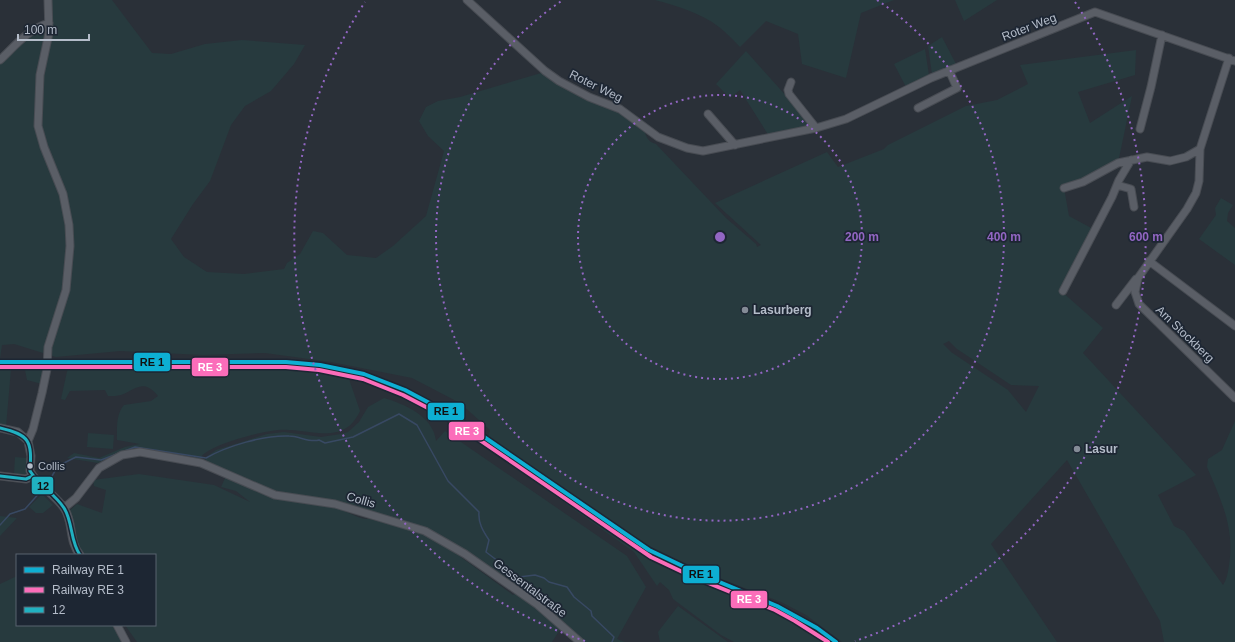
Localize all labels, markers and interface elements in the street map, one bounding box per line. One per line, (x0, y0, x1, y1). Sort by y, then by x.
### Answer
street label: Roter Weg (1000, 10, 1058, 44)
scale bar (18, 16, 89, 42)
text: 100 m (24, 23, 57, 37)
street label: Roter Weg (567, 67, 625, 105)
centre of rings (713, 230, 727, 244)
text: 200 m (845, 230, 879, 244)
text: 400 m (987, 230, 1021, 244)
text: 600 m (1129, 230, 1163, 244)
place label: Lasurberg (753, 303, 812, 317)
street label: Am Stockberg (1153, 303, 1217, 365)
marker: Lasurberg (740, 305, 750, 315)
line badge: RE 1 (133, 352, 171, 372)
text: RE 1 (140, 356, 164, 368)
line badge: RE 3 (191, 357, 229, 377)
text: RE 3 (198, 361, 222, 373)
line badge: RE 1 (427, 402, 465, 421)
text: RE 1 (434, 405, 458, 417)
line badge: RE 3 (448, 421, 485, 441)
text: RE 3 (455, 425, 479, 437)
place label: Lasur (1085, 442, 1118, 456)
marker: Lasur (1072, 444, 1082, 454)
place label: Collis (38, 460, 65, 472)
marker: Collis (25, 461, 35, 471)
line badge: 12 (31, 476, 54, 495)
text: 12 (37, 480, 49, 492)
street label: Collis (345, 489, 377, 511)
legend (16, 554, 156, 626)
street label: Gessentalstraße (491, 556, 570, 620)
text: Railway RE 1 (52, 563, 124, 577)
line badge: RE 1 (682, 565, 720, 584)
text: RE 1 (689, 568, 713, 580)
text: Railway RE 3 (52, 583, 124, 597)
line badge: RE 3 (730, 590, 768, 609)
text: RE 3 (737, 593, 761, 605)
text: 12 (52, 603, 66, 617)

